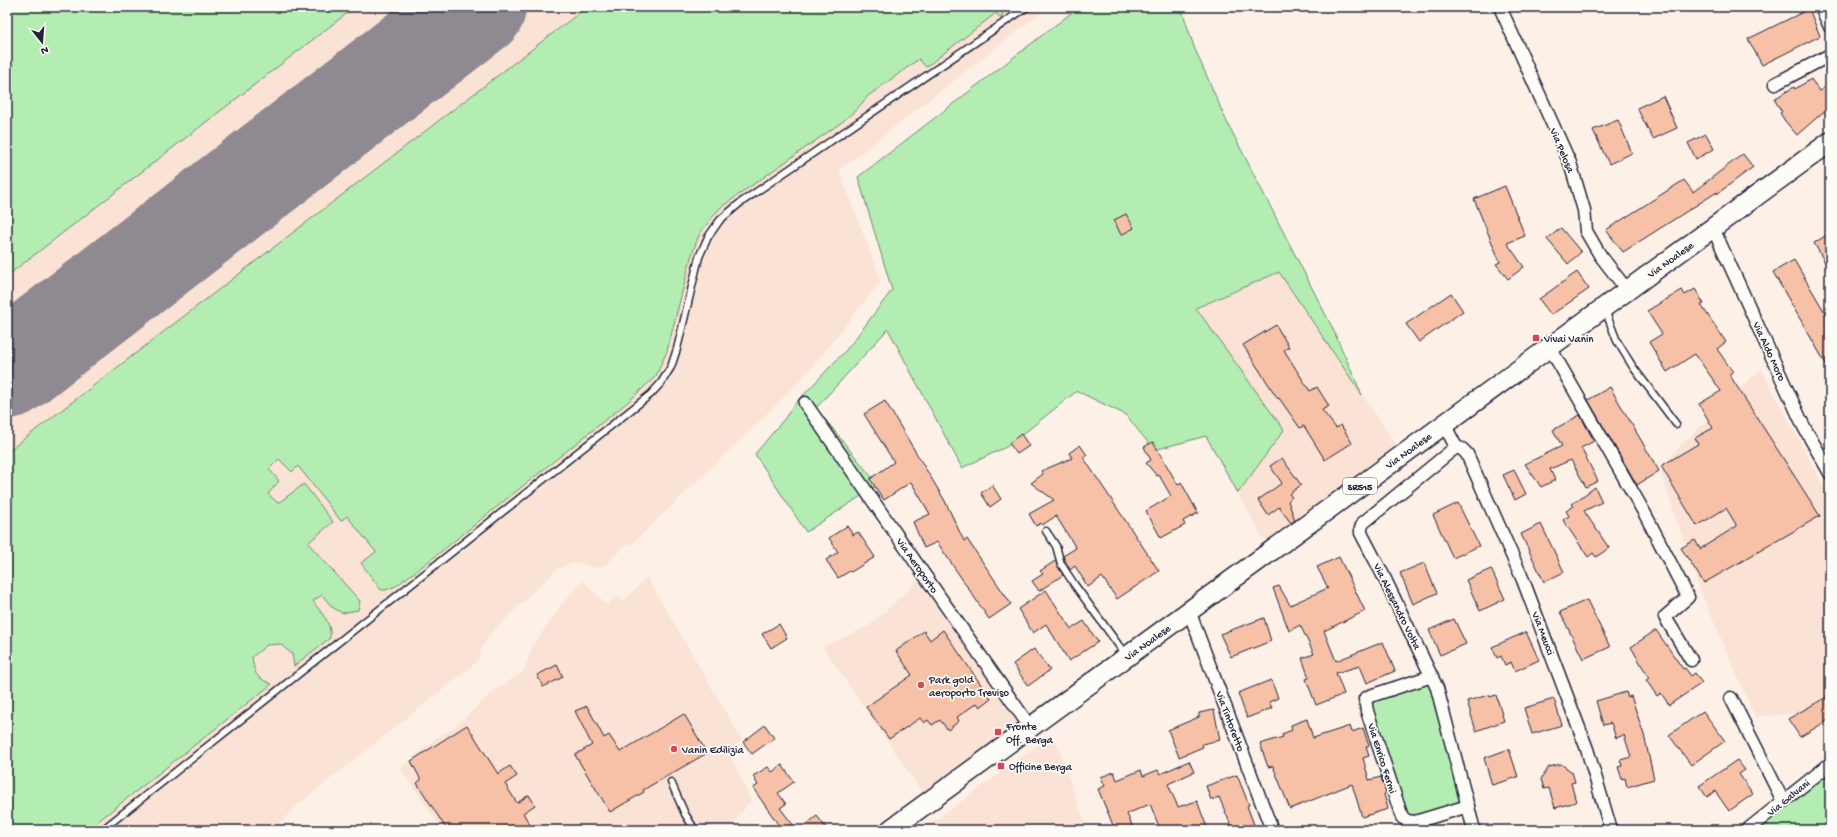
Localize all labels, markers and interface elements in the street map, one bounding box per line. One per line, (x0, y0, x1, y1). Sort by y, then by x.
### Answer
north arrow (22, 22, 62, 62)
text: N (39, 43, 50, 56)
street label: Via Pelosa (1546, 126, 1576, 176)
street label: Via Noalese (1645, 240, 1697, 282)
street label: Via Aldo Moro (1749, 319, 1787, 384)
marker: Vivai Vanin (1531, 333, 1541, 343)
place label: Vivai Vanin (1543, 334, 1594, 346)
street label: Via Noalese (1383, 431, 1435, 473)
road number: SR515 (1343, 478, 1377, 494)
street label: Via Aeroporto (892, 536, 940, 596)
street label: Via Alessandro Volta (1370, 561, 1423, 653)
street label: Via Meucci (1528, 609, 1556, 657)
street label: Via Noalese (1122, 623, 1174, 665)
place label: Park gold aeroporto Treviso (928, 675, 1009, 700)
marker: Park gold aeroporto Treviso (916, 680, 926, 690)
street label: Via Tintoretto (1212, 689, 1246, 754)
street label: Via Enrico Fermi (1364, 721, 1398, 795)
place label: Fronte Off. Berga (1005, 722, 1054, 747)
marker: Fronte Off. Berga (993, 727, 1003, 737)
marker: Vanin Edilizia (669, 744, 679, 754)
place label: Vanin Edilizia (681, 745, 744, 757)
marker: Officine Berga (996, 761, 1006, 771)
place label: Officine Berga (1009, 761, 1073, 774)
street label: Via Galvani (1765, 778, 1813, 820)

